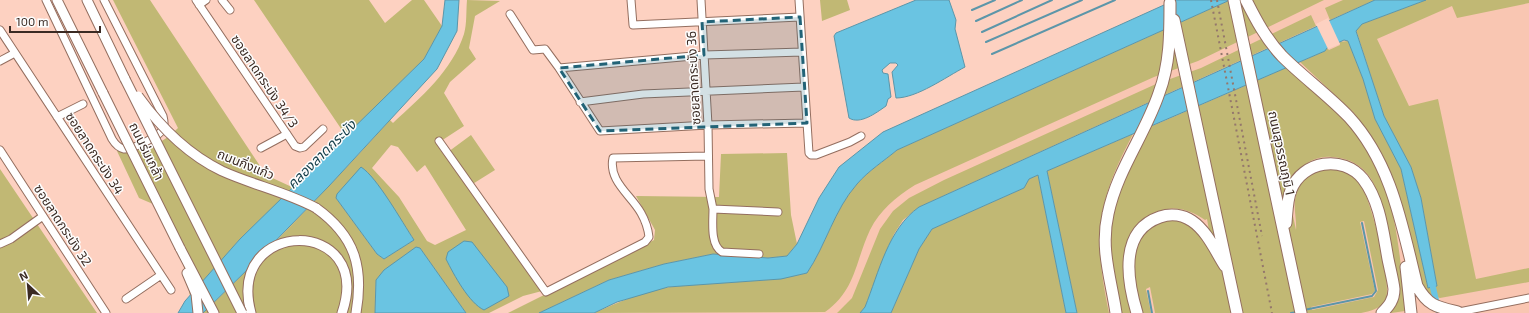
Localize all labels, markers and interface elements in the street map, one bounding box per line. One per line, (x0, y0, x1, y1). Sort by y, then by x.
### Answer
scale bar (10, 8, 100, 34)
text: 100 m (16, 14, 48, 28)
street label: ซอยลาดกระบัง 36 (683, 31, 703, 125)
street label: ซอยลาดกระบัง 34/3 (228, 32, 302, 130)
street label: ซอยลาดกระบัง 34 (63, 109, 127, 197)
street label: ถนนสุวรรณภูมิ 1 (1265, 109, 1299, 197)
water label: คลองลาดกระบัง (283, 115, 360, 192)
street label: ถนนร่มเกล้า (126, 119, 168, 183)
street label: ถนนกิ่งแก้ว (215, 145, 277, 183)
street label: ซอยลาดกระบัง 32 (31, 181, 95, 269)
north arrow (8, 265, 48, 305)
text: N (17, 268, 30, 283)

